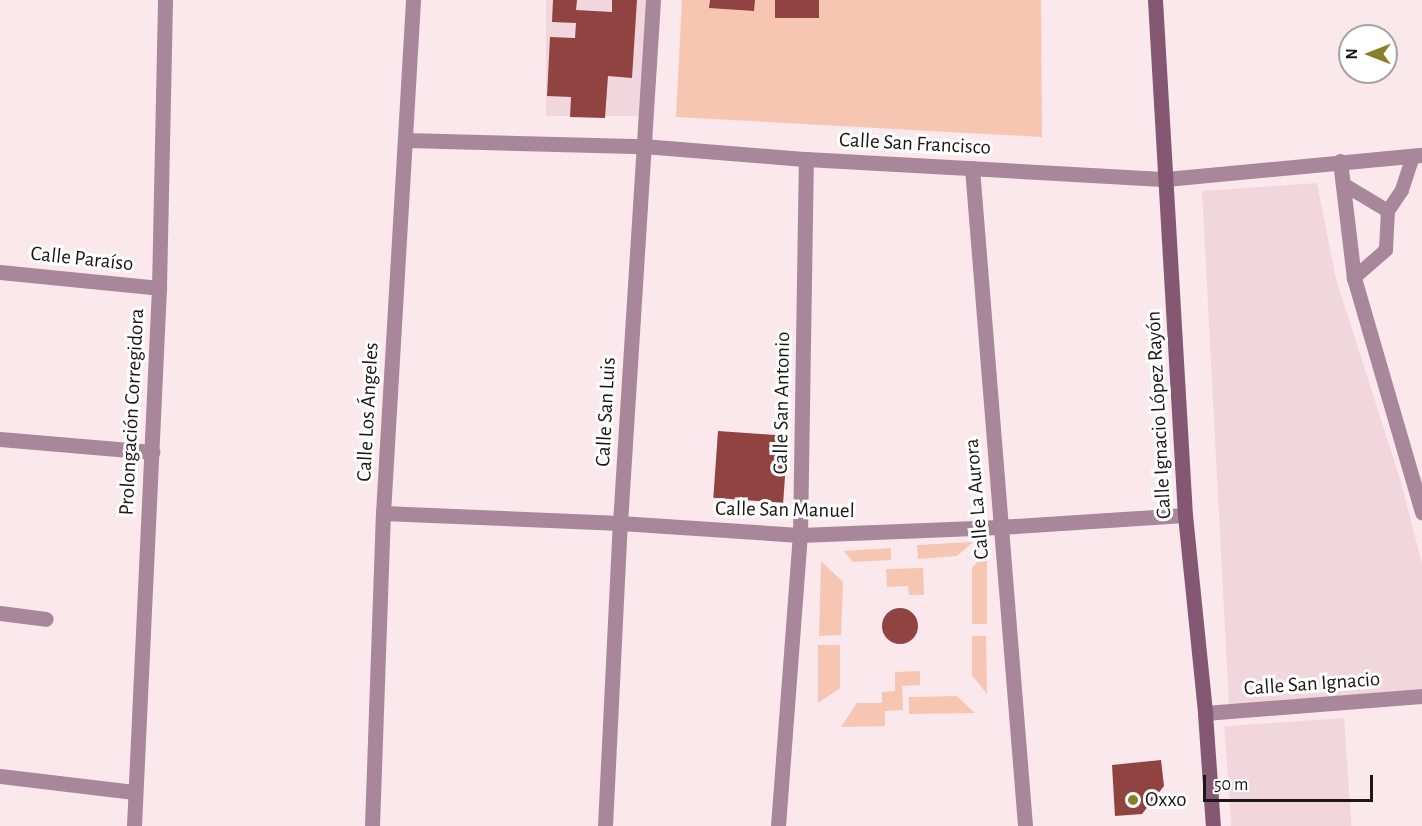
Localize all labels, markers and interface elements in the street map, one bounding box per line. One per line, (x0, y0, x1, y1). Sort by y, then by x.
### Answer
north arrow (1338, 24, 1398, 84)
text: N (1344, 48, 1360, 60)
street label: Calle San Francisco (838, 127, 992, 161)
street label: Calle Paraíso (29, 241, 135, 277)
street label: Prolongación Corregidora (114, 308, 150, 516)
street label: Calle Ignacio López Rayón (1141, 310, 1177, 520)
street label: Calle San Antonio (768, 331, 796, 475)
street label: Calle Los Ángeles (352, 342, 384, 482)
street label: Calle San Luis (591, 357, 621, 467)
street label: Calle La Aurora (959, 437, 995, 561)
street label: Calle San Manuel (715, 496, 855, 524)
street label: Calle San Ignacio (1243, 667, 1381, 701)
scale bar (1206, 763, 1376, 801)
text: 50 m (1214, 776, 1248, 794)
place label: Oxxo (1145, 787, 1187, 813)
marker: Oxxo (1126, 793, 1140, 807)

